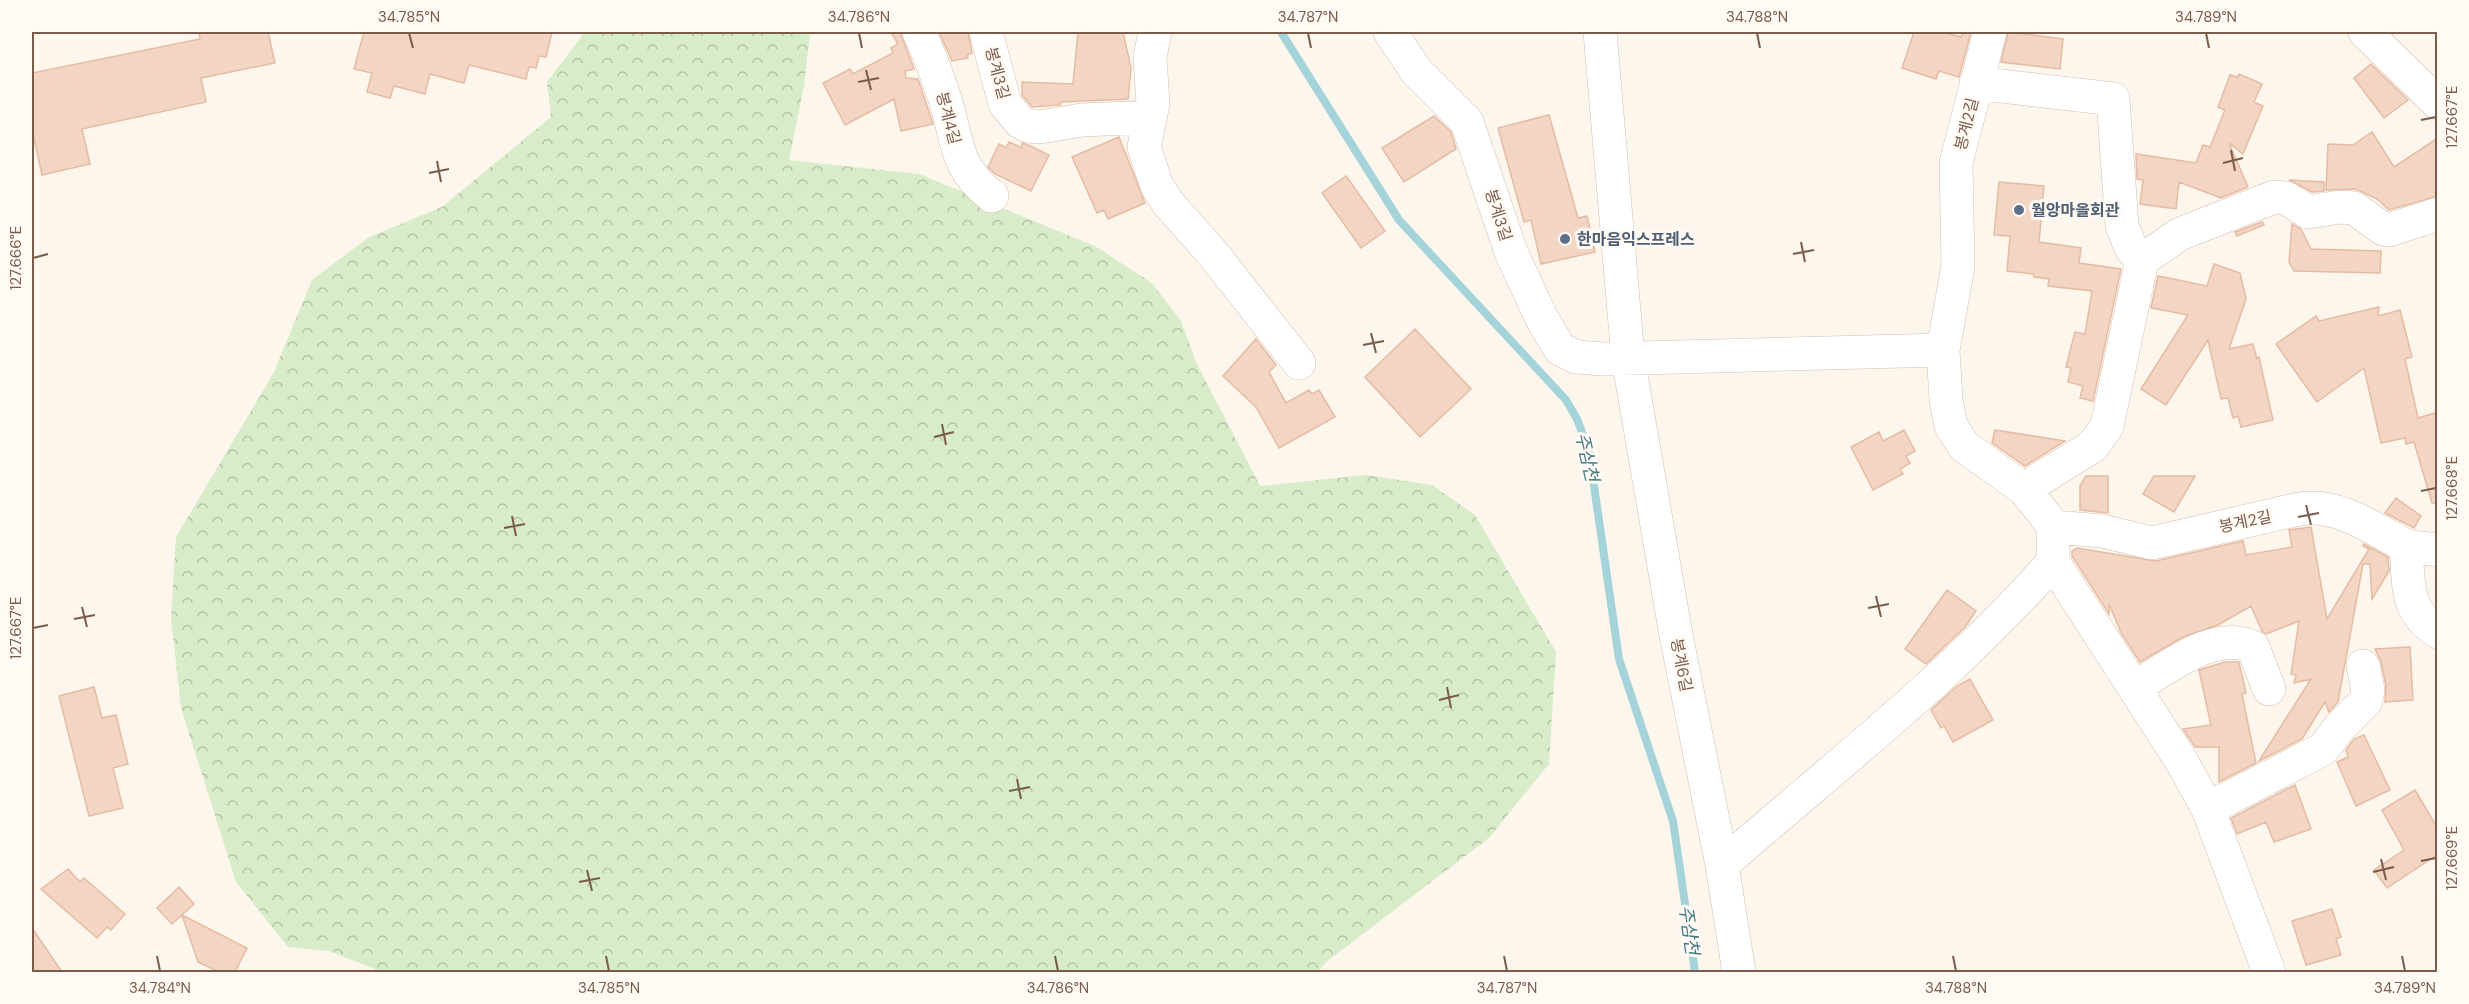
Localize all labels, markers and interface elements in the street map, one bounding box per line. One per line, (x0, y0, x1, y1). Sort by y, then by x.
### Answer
text: 34.785°N (378, 7, 440, 27)
text: 34.786°N (828, 7, 890, 27)
text: 34.787°N (1278, 7, 1338, 27)
text: 34.788°N (1726, 7, 1788, 27)
text: 34.789°N (2175, 7, 2237, 27)
street label: 봉계3길 (980, 45, 1015, 102)
text: 127.667°E (2442, 86, 2462, 148)
street label: 봉계4길 (931, 89, 966, 147)
street label: 봉계2길 (1950, 96, 1983, 153)
street label: 봉계3길 (1480, 186, 1517, 244)
place label: 월앙마을회관 (2031, 200, 2120, 221)
marker: 월앙마을회관 (2012, 203, 2026, 217)
text: 127.666°E (6, 226, 26, 290)
place label: 한마음익스프레스 (1577, 229, 1695, 250)
marker: 한마음익스프레스 (1558, 232, 1572, 246)
water label: 주삼천 (1570, 430, 1605, 486)
text: 127.668°E (2442, 456, 2462, 520)
street label: 봉계2길 (2217, 506, 2273, 537)
text: 127.667°E (6, 597, 26, 659)
street label: 봉계6길 (1666, 636, 1697, 694)
text: 127.669°E (2442, 826, 2462, 890)
water label: 주삼천 (1674, 904, 1705, 959)
text: 34.784°N (129, 978, 191, 998)
text: 34.785°N (578, 978, 640, 998)
text: 34.786°N (1027, 978, 1089, 998)
text: 34.787°N (1477, 978, 1537, 998)
text: 34.788°N (1925, 978, 1987, 998)
text: 34.789°N (2374, 978, 2436, 998)

